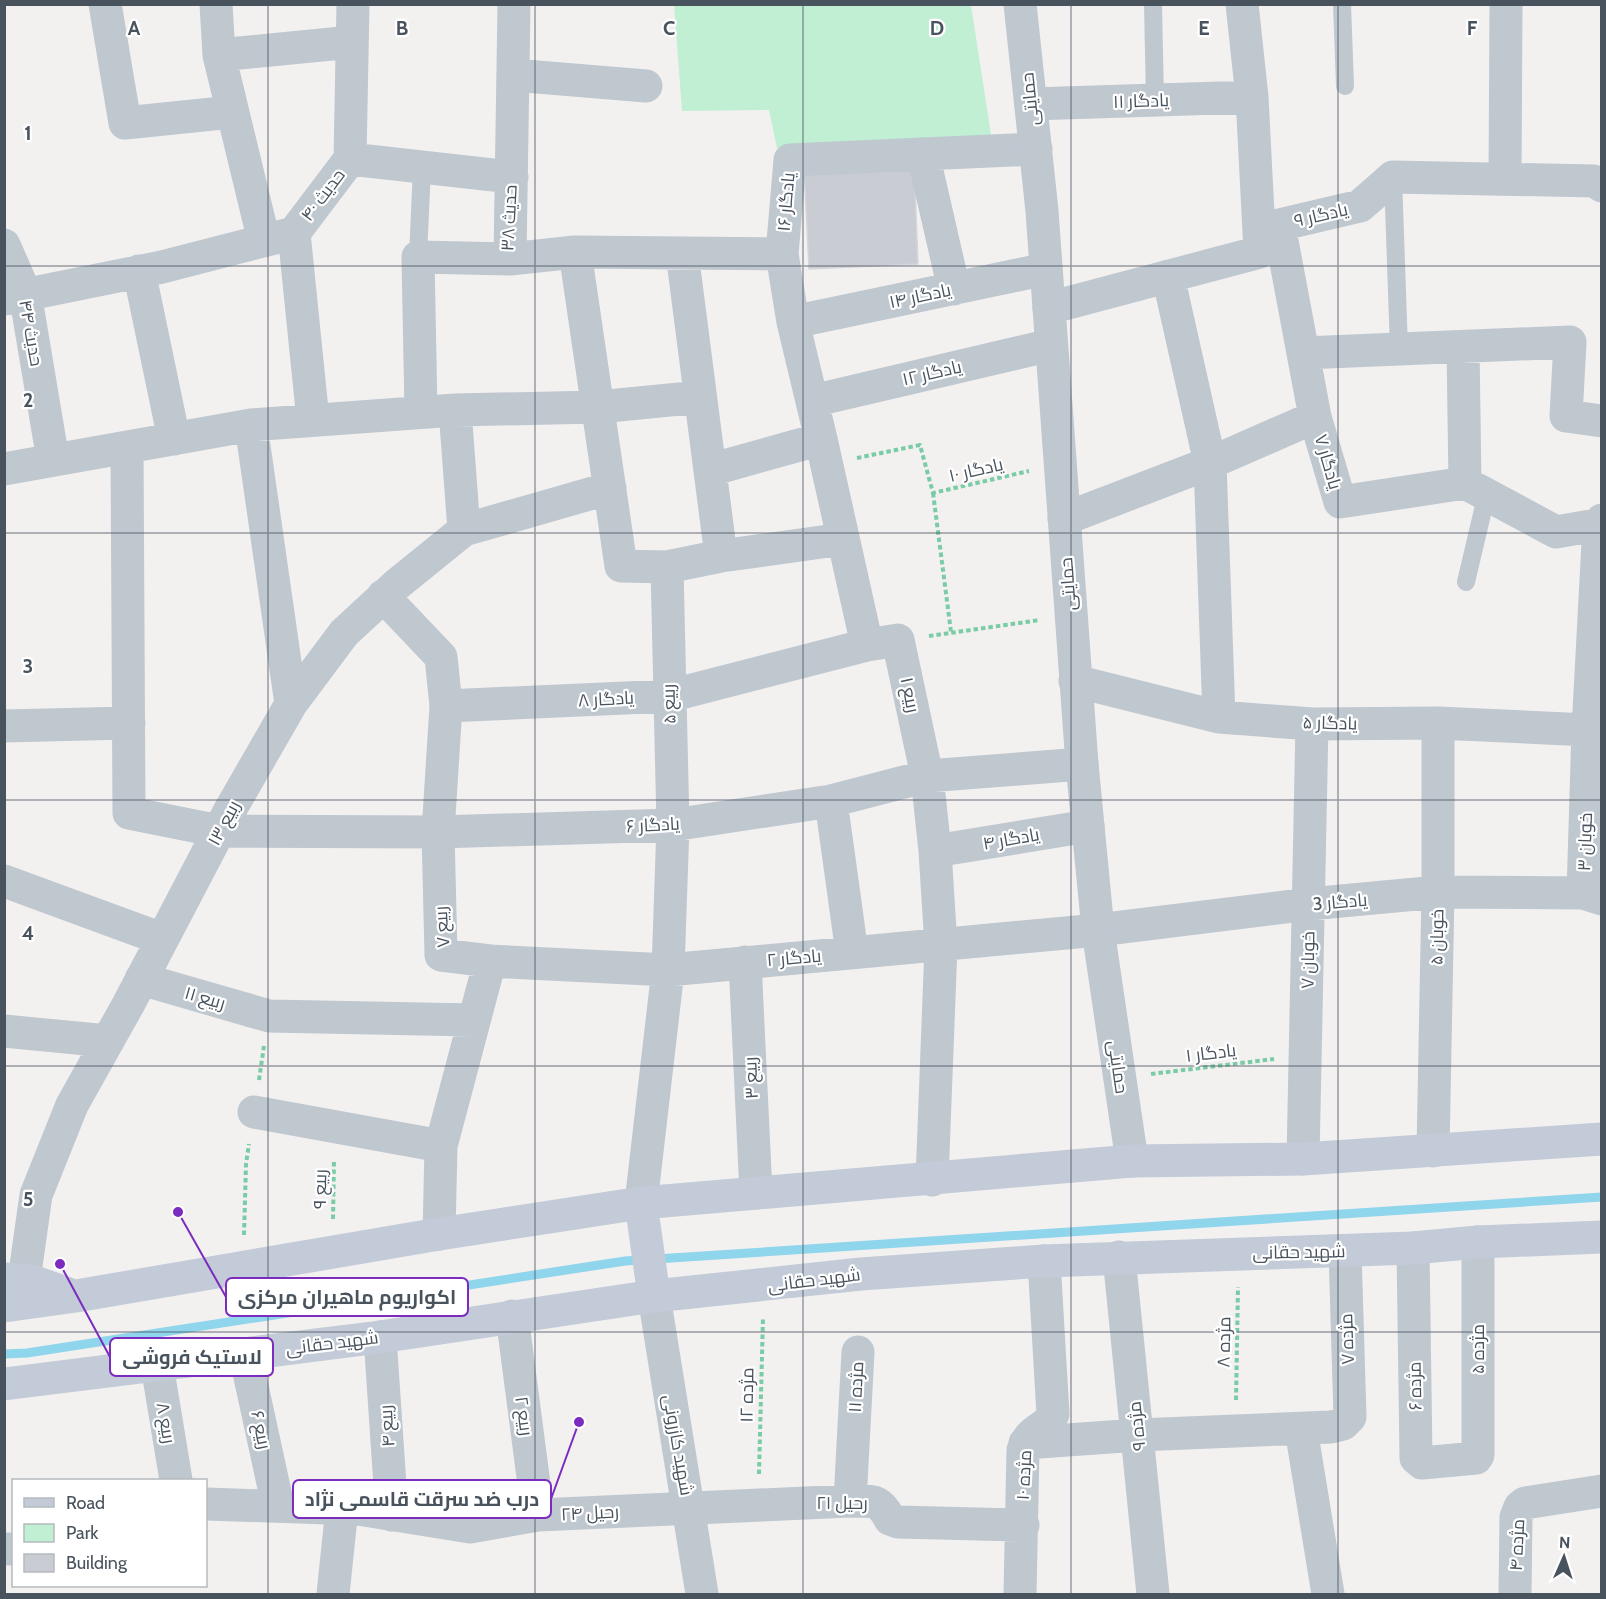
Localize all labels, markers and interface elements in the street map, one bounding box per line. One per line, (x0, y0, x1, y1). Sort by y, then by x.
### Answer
text: A (128, 16, 141, 40)
text: B (396, 16, 408, 40)
text: C (663, 16, 675, 40)
text: D (930, 16, 944, 40)
text: E (1198, 16, 1210, 40)
text: F (1467, 16, 1478, 40)
street label: حمایتی (1016, 71, 1044, 127)
street label: یادگار ۱۱ (1113, 89, 1170, 113)
text: 1 (24, 121, 32, 145)
street label: حدیث ۴۰ (296, 165, 350, 225)
street label: یادگار ۱۶ (772, 171, 800, 232)
street label: حدیث ۳۸ (496, 184, 522, 252)
street label: یادگار ۹ (1292, 198, 1350, 232)
street label: یادگار ۱۴ (887, 279, 953, 313)
street label: حدیث ۴۴ (14, 298, 48, 368)
street label: یادگار ۱۲ (900, 355, 964, 390)
text: 2 (23, 388, 33, 412)
street label: یادگار ۷ (1310, 432, 1346, 492)
street label: یادگار ۱۰ (947, 453, 1006, 487)
street label: حمایتی (1055, 557, 1081, 611)
text: 3 (23, 654, 33, 678)
street label: ربیع ۱ (895, 675, 924, 715)
street label: ربیع ۵ (657, 684, 682, 724)
street label: یادگار ۸ (577, 687, 635, 711)
street label: یادگار ۵ (1302, 712, 1358, 734)
street label: ربیع ۱۳ (203, 797, 246, 850)
street label: خوبان ۳ (1573, 812, 1597, 872)
street label: یادگار ۶ (626, 813, 681, 837)
street label: یادگار ۴ (981, 823, 1041, 855)
street label: یادگار 3 (1312, 889, 1368, 915)
street label: ربیع ۷ (430, 905, 455, 948)
street label: خوبان ۵ (1426, 909, 1448, 965)
text: 4 (22, 921, 34, 945)
street label: خوبان ۷ (1296, 931, 1320, 989)
street label: یادگار ۲ (766, 945, 822, 971)
street label: ربیع ۱۱ (182, 982, 228, 1015)
street label: حمایتی (1103, 1039, 1133, 1095)
street label: یادگار ۱ (1185, 1039, 1238, 1067)
street label: ربیع ۳ (739, 1056, 764, 1100)
street label: ربیع ۹ (309, 1169, 332, 1209)
text: 5 (23, 1187, 33, 1211)
street label: شهید حقانی (1252, 1240, 1346, 1264)
street label: شهید حقانی (766, 1263, 862, 1297)
callout: اکواریوم ماهیران مرکزی (226, 1278, 468, 1316)
text: اکواریوم ماهیران مرکزی (238, 1285, 456, 1311)
street label: مژده ۷ (1335, 1313, 1359, 1365)
street label: مژده ۸ (1213, 1316, 1235, 1368)
street label: مژده ۵ (1467, 1324, 1489, 1374)
street label: شهید حقانی (284, 1326, 380, 1360)
callout: لاستیک فروشی (110, 1338, 273, 1376)
text: لاستیک فروشی (122, 1345, 262, 1369)
street label: مژده ۱۱ (844, 1361, 868, 1413)
street label: مژده ۶ (1404, 1361, 1426, 1411)
street label: مژده ۱۲ (736, 1367, 758, 1423)
street label: شهید کازرونی (658, 1393, 698, 1497)
street label: ربیع ۲ (509, 1395, 538, 1437)
street label: مژده ۹ (1123, 1400, 1151, 1452)
street label: ربیع ۸ (151, 1401, 180, 1446)
street label: ربیع ۴ (375, 1404, 400, 1448)
street label: ربیع ۶ (245, 1409, 276, 1452)
street label: مژده ۱۰ (1012, 1449, 1036, 1501)
legend (12, 1479, 207, 1587)
callout: درب ضد سرقت قاسمی نژاد (293, 1480, 551, 1518)
text: درب ضد سرقت قاسمی نژاد (305, 1487, 539, 1511)
text: Road (66, 1492, 105, 1514)
street label: رحیل ۲۱ (816, 1492, 868, 1514)
street label: رحیل ۲۴ (560, 1500, 620, 1526)
street label: مژده ۴ (1505, 1518, 1529, 1572)
text: Park (66, 1522, 99, 1544)
north arrow (1534, 1527, 1594, 1587)
text: N (1559, 1533, 1571, 1552)
text: Building (66, 1552, 128, 1574)

